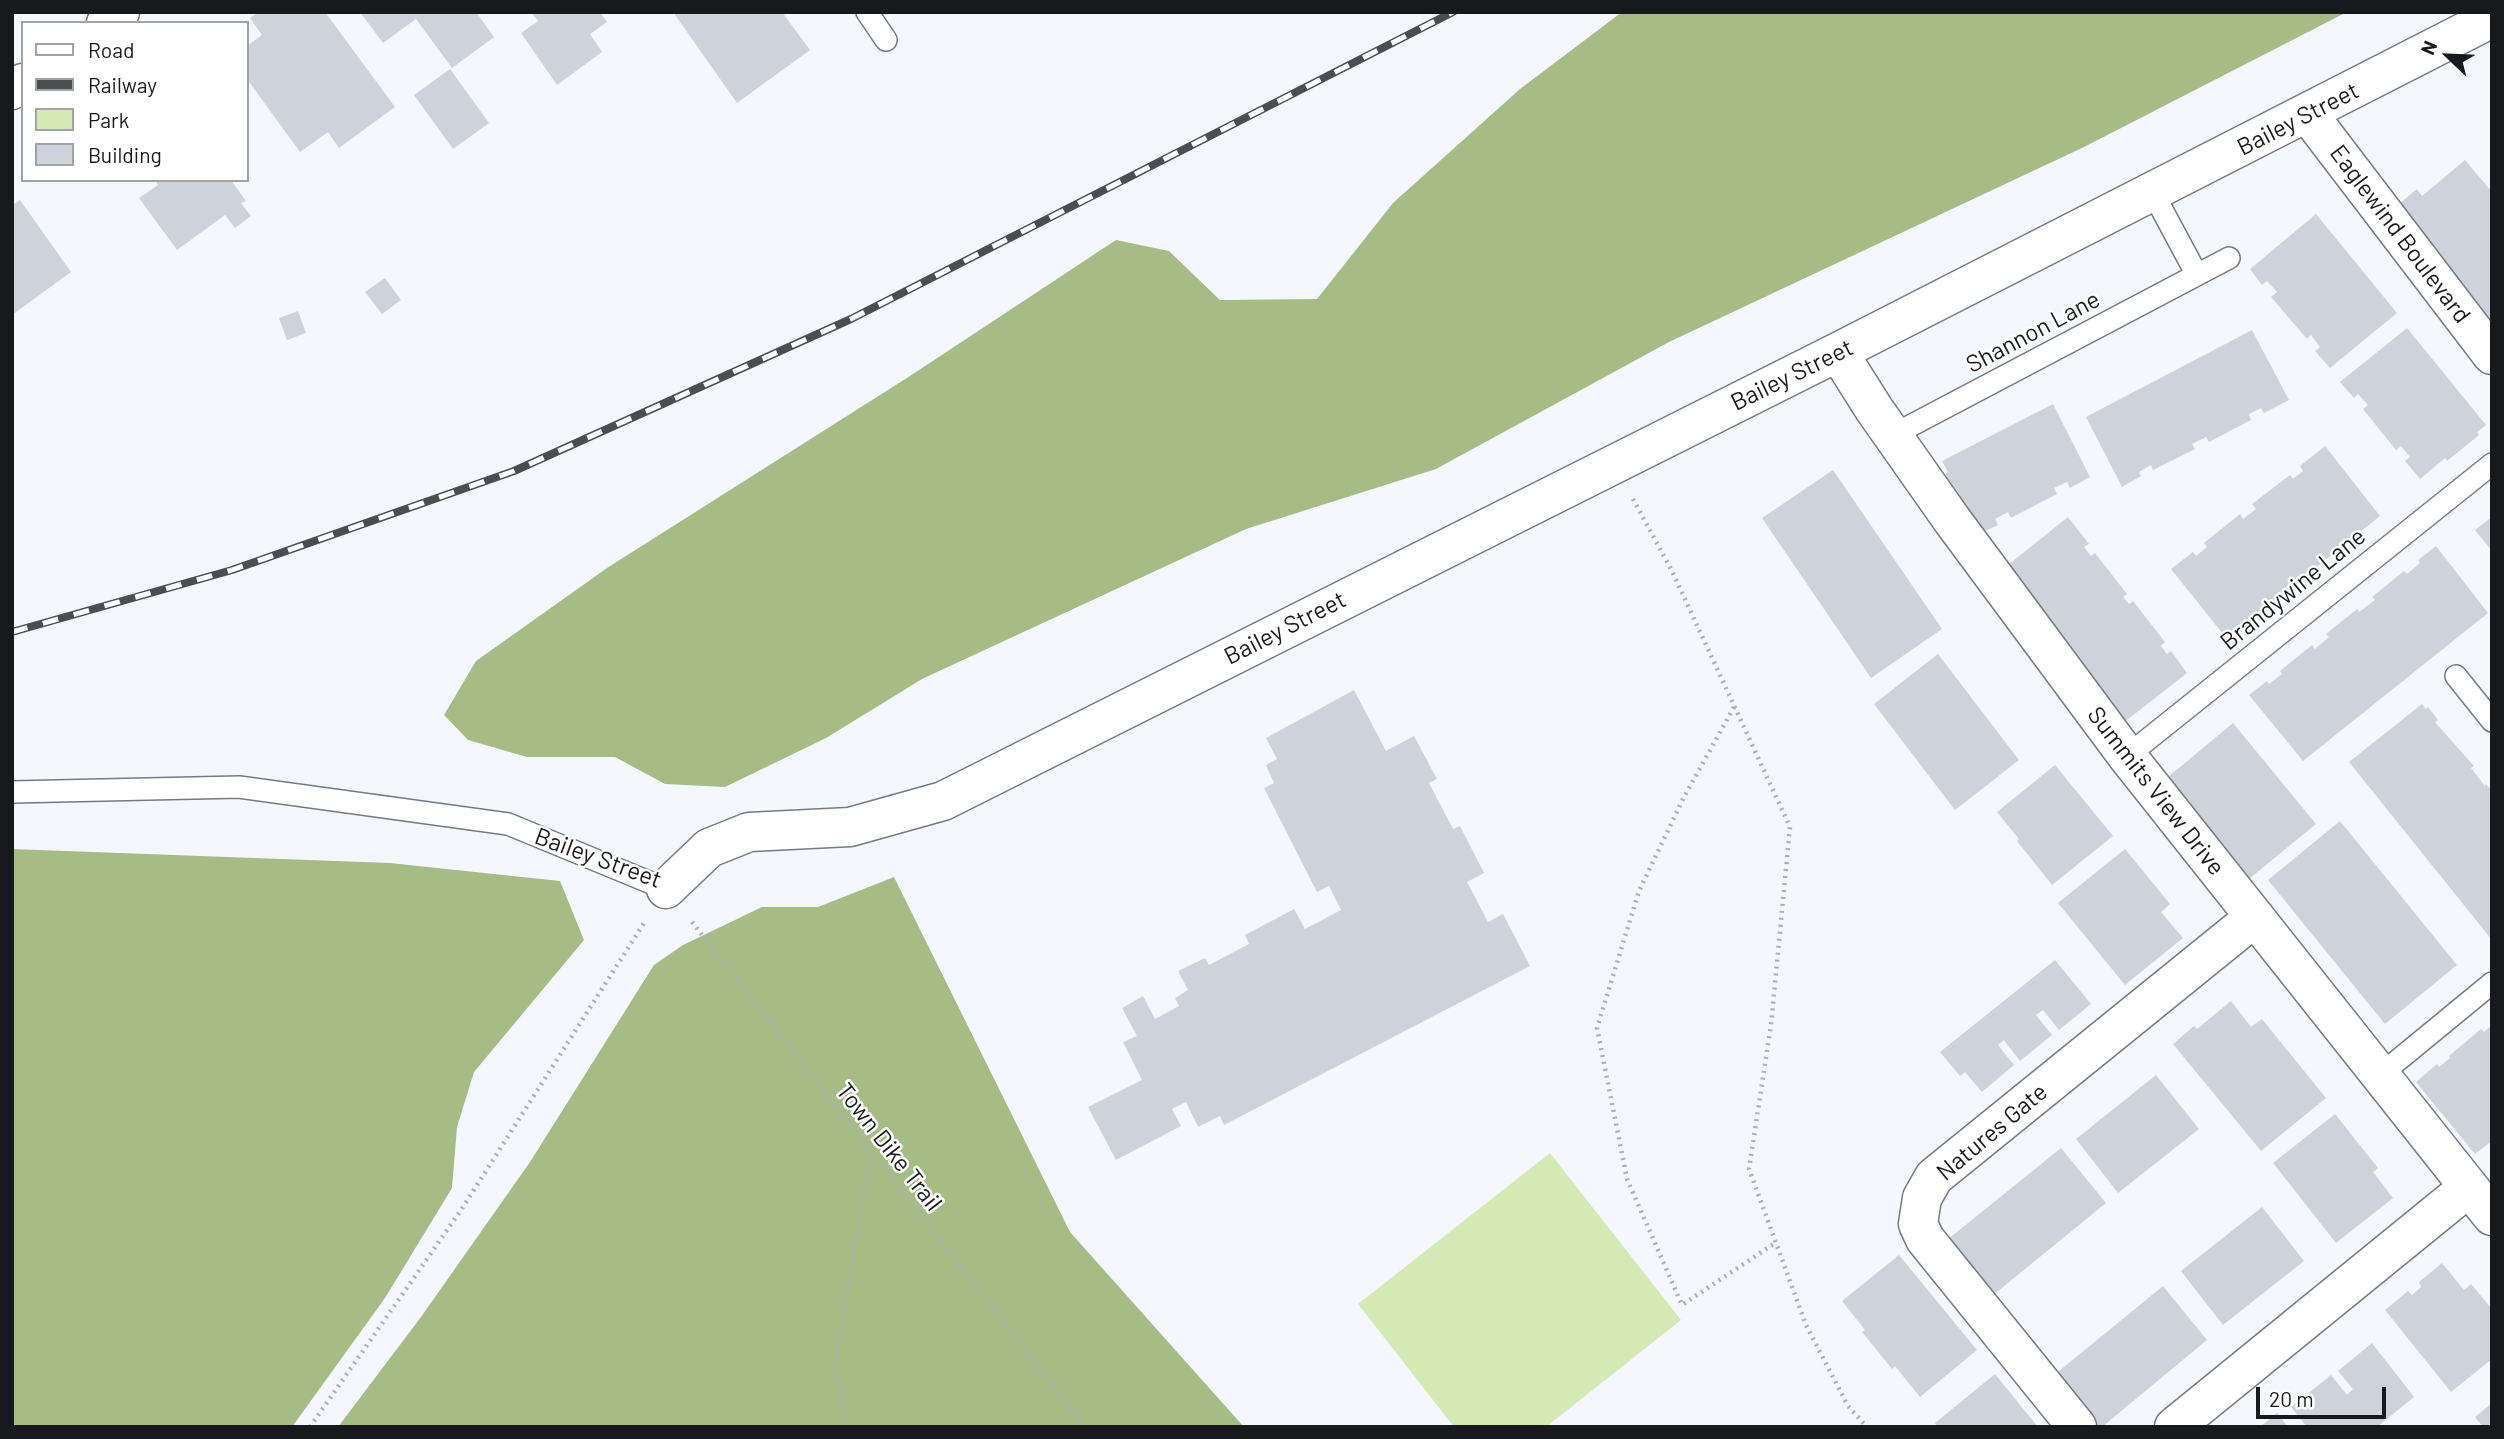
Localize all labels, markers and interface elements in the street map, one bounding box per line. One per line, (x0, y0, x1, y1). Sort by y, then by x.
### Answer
legend (21, 21, 248, 182)
north arrow (2413, 21, 2483, 91)
text: Road (88, 37, 134, 62)
text: N (2415, 37, 2441, 58)
text: Railway (88, 72, 157, 97)
street label: Bailey Street (2232, 76, 2364, 162)
text: Park (88, 107, 129, 132)
street label: Eaglewind Boulevard (2324, 139, 2476, 329)
text: Building (88, 142, 162, 167)
street label: Shannon Lane (1961, 285, 2105, 379)
street label: Bailey Street (1726, 333, 1858, 417)
street label: Brandywine Lane (2215, 522, 2371, 656)
street label: Bailey Street (1219, 585, 1351, 671)
street label: Summits View Drive (2081, 701, 2231, 881)
street label: Bailey Street (531, 822, 665, 894)
street label: Town Dike Trail (830, 1077, 948, 1217)
street label: Natures Gate (1931, 1077, 2053, 1187)
scale bar (2259, 1372, 2388, 1416)
text: 20 m (2269, 1386, 2314, 1411)

